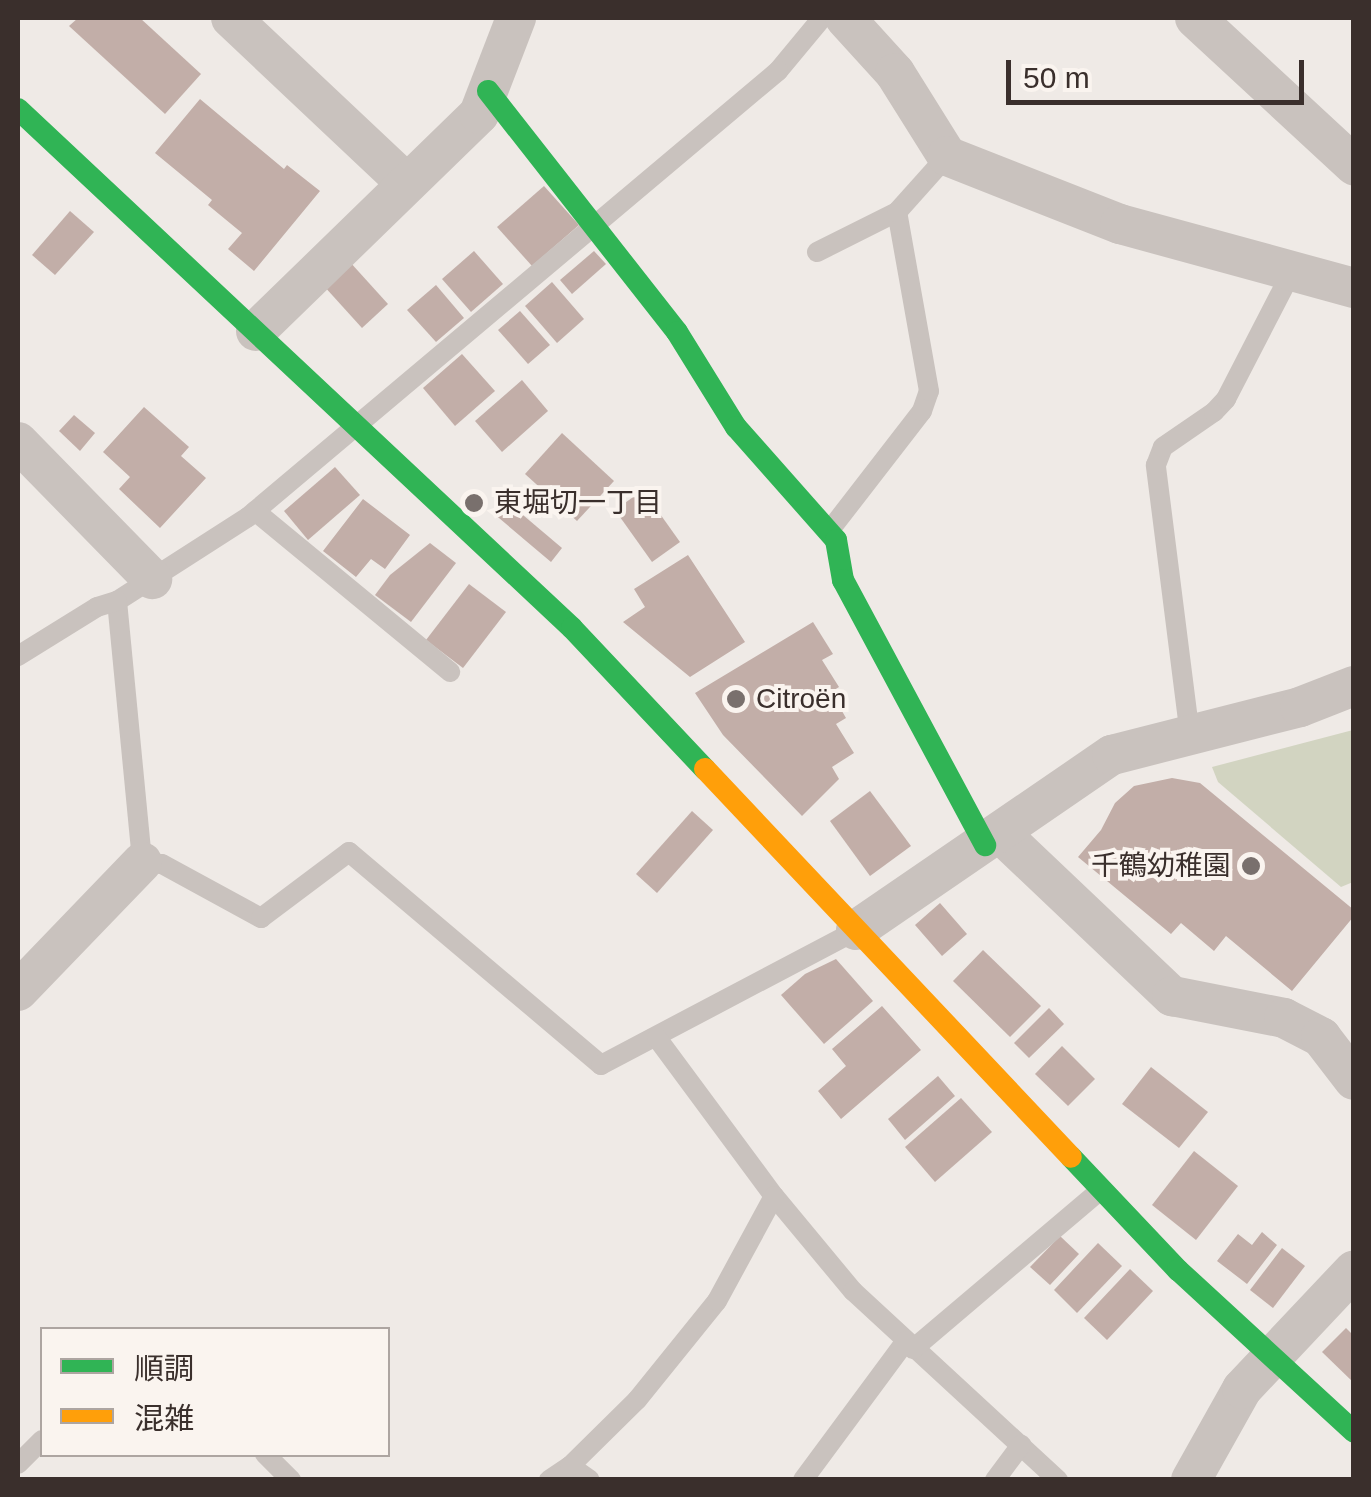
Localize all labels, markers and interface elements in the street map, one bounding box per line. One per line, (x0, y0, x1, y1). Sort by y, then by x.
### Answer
scale bar (1011, 40, 1308, 102)
text: 50 m (1023, 61, 1090, 94)
place label: 東堀切一丁目 (494, 486, 662, 520)
marker: 東堀切一丁目 (463, 492, 485, 514)
place label: Citroën (756, 682, 846, 716)
marker: Citroën (725, 688, 747, 710)
place label: 千鶴幼稚園 (1091, 849, 1231, 883)
marker: 千鶴幼稚園 (1240, 855, 1262, 877)
legend (40, 1327, 390, 1457)
text: 順調 (134, 1352, 194, 1385)
text: 混雑 (134, 1402, 194, 1435)

